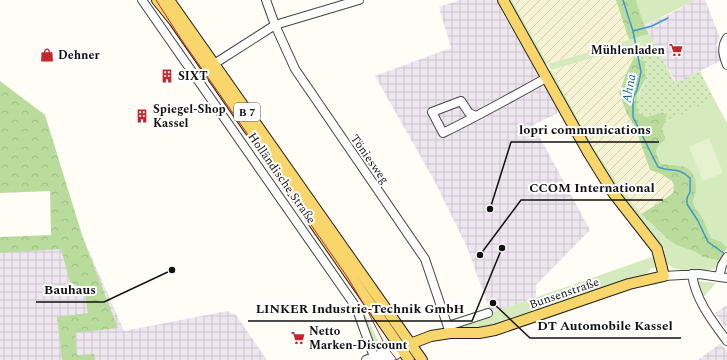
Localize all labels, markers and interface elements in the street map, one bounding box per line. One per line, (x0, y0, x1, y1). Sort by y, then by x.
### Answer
place label: Mühlenladen (591, 41, 666, 60)
supermarket icon: Mühlenladen (668, 42, 684, 58)
place label: Dehner (58, 46, 100, 65)
shop icon: Dehner (39, 47, 55, 63)
place label: SIXT (178, 67, 208, 86)
building icon: SIXT (159, 68, 175, 84)
water label: Ahna (616, 72, 642, 105)
place label: Spiegel-Shop Kassel (153, 100, 226, 133)
road number: B 7 (234, 103, 260, 121)
building icon: Spiegel-Shop Kassel (134, 108, 150, 124)
callout: lopri communications (511, 117, 659, 142)
text: lopri communications (519, 120, 651, 140)
street label: Holländische Straße (243, 129, 320, 228)
street label: Töniesweg (345, 130, 394, 188)
callout: CCOM International (521, 175, 663, 200)
text: CCOM International (529, 178, 655, 198)
street label: Bunsenstraße (527, 273, 602, 314)
callout: Bauhaus (36, 277, 104, 302)
text: Bauhaus (44, 280, 96, 300)
callout: LINKER Industrie-Technik GmbH (248, 296, 472, 321)
text: LINKER Industrie-Technik GmbH (256, 299, 464, 319)
callout: DT Automobile Kassel (530, 313, 681, 338)
text: DT Automobile Kassel (537, 316, 673, 336)
place label: Netto Marken-Discount (309, 322, 408, 355)
supermarket icon: Netto Marken-Discount (290, 330, 306, 346)

